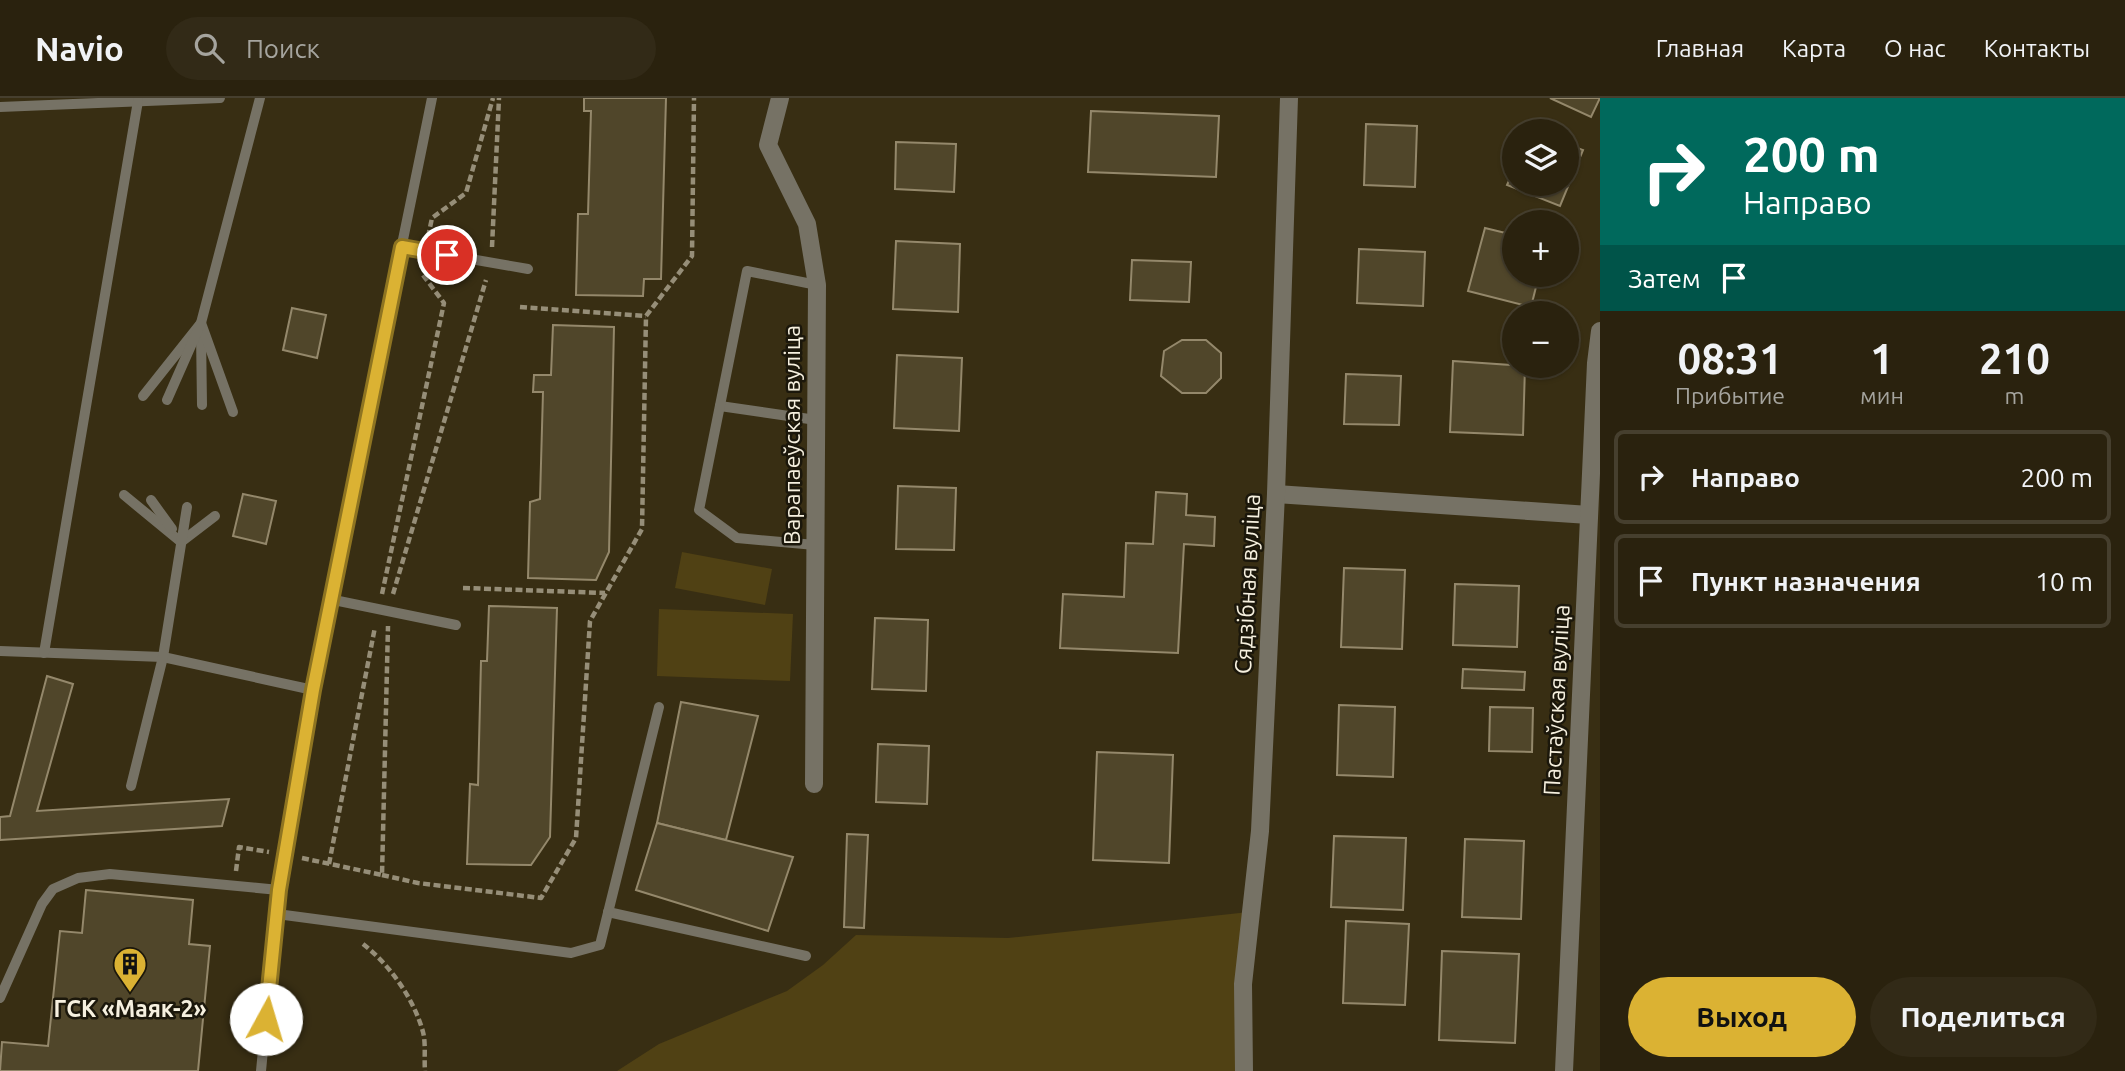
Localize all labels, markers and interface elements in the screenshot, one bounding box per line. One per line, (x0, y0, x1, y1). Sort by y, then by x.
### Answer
search box (166, 17, 656, 80)
icon: search (190, 29, 228, 67)
text: Navio (35, 30, 124, 67)
text: Поиск (246, 34, 320, 63)
text: Главная (1656, 35, 1744, 62)
text: Карта (1782, 35, 1846, 62)
text: О нас (1884, 35, 1946, 62)
text: Контакты (1984, 35, 2090, 62)
map controls (1502, 119, 1579, 378)
button: layers (1502, 119, 1579, 196)
icon: right (1628, 126, 1719, 217)
text: 200 m (1743, 126, 1880, 181)
text: Направо (1743, 184, 1872, 220)
button: + (1502, 210, 1579, 287)
pin (417, 225, 477, 285)
icon: arrive (428, 236, 466, 274)
icon: arrive (1715, 259, 1753, 297)
text: Затем (1628, 264, 1701, 293)
button: − (1502, 301, 1579, 378)
street label: Варапаеўская вуліца (779, 325, 804, 545)
text: 08:31 (1677, 335, 1783, 382)
text: 1 (1870, 335, 1894, 382)
text: 210 (1979, 335, 2050, 382)
text: Прибытие (1675, 383, 1785, 408)
text: мин (1860, 383, 1904, 408)
text: m (2004, 383, 2024, 408)
icon: right (1632, 458, 1670, 496)
text: Направо (1691, 463, 1800, 492)
text: 200 m (2021, 463, 2093, 492)
street label: Сядзібная вуліца (1230, 493, 1264, 675)
icon: arrive (1632, 562, 1670, 600)
text: Пункт назначения (1691, 567, 1921, 596)
text: 10 m (2035, 567, 2093, 596)
street label: Пастаўская вуліца (1539, 604, 1573, 796)
building icon: ГСК «Маяк-2» (111, 945, 149, 994)
button: Выход (1628, 977, 1856, 1057)
button: Поделиться (1870, 977, 2097, 1057)
position arrow (229, 982, 303, 1056)
place label: ГСК «Маяк-2» (54, 996, 207, 1021)

